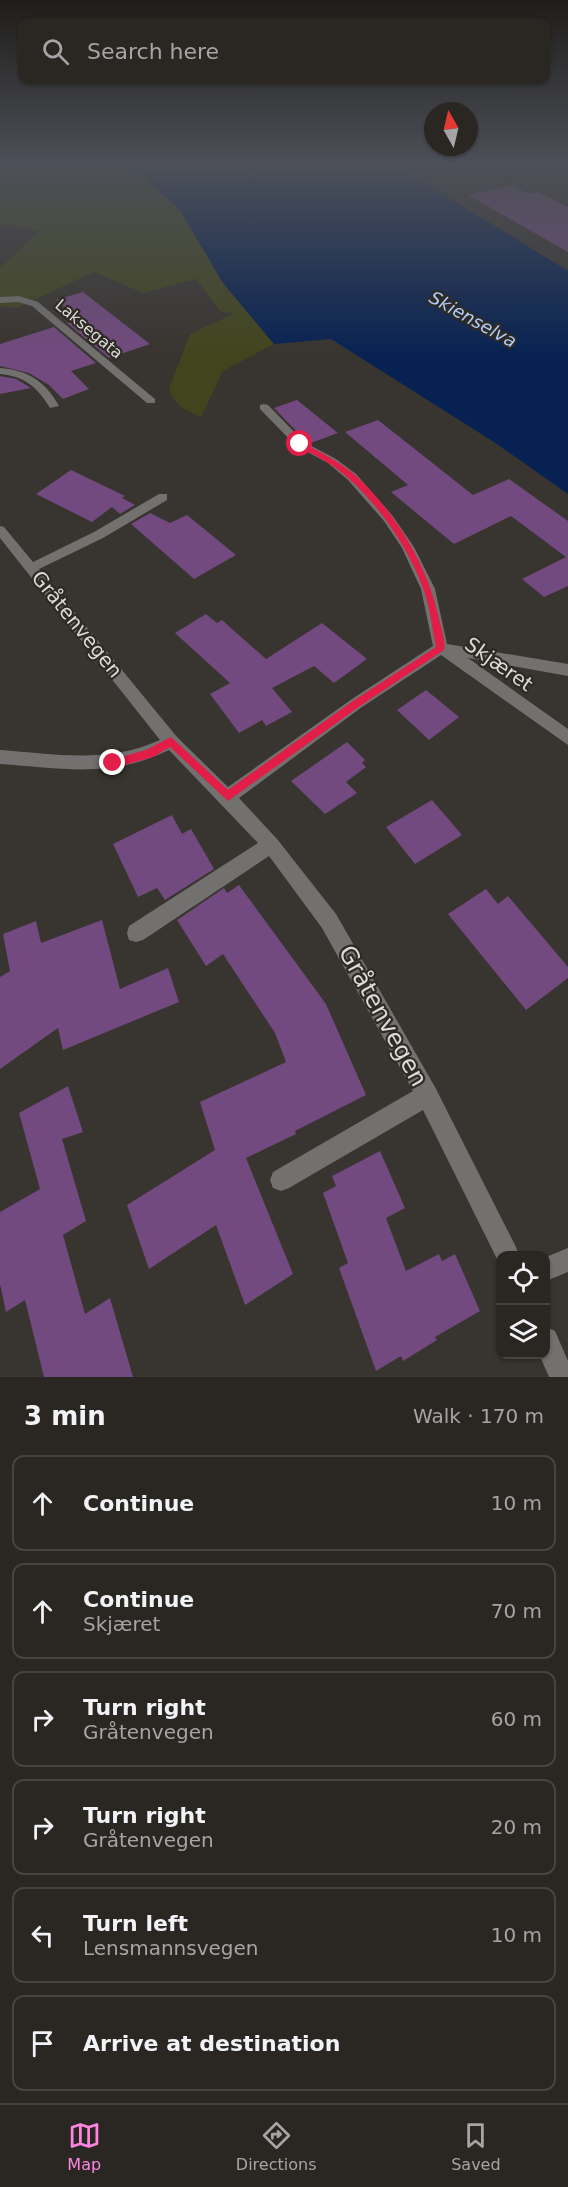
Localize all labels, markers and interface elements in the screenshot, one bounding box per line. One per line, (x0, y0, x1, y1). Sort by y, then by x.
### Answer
search box (18, 18, 550, 84)
icon: search (39, 35, 72, 68)
text: Search here (87, 39, 219, 64)
north arrow (424, 102, 478, 156)
water label: Skienselva (426, 286, 520, 352)
street label: Laksegata (51, 295, 127, 363)
route start (286, 430, 312, 456)
street label: Gråtenvegen (27, 566, 127, 682)
street label: Skjæret (460, 632, 538, 696)
route end (99, 749, 125, 775)
street label: Gråtenvegen (333, 940, 434, 1091)
map controls (496, 1251, 550, 1359)
button: locate (496, 1251, 550, 1305)
button: layers (496, 1305, 550, 1359)
text: 3 min (24, 1401, 106, 1431)
text: Walk · 170 m (413, 1404, 544, 1428)
icon: ahead (26, 1487, 59, 1520)
text: Continue (83, 1491, 194, 1516)
text: 10 m (491, 1491, 542, 1515)
text: Continue (83, 1587, 194, 1612)
icon: ahead (26, 1595, 59, 1628)
text: 70 m (491, 1599, 542, 1623)
text: Skjæret (83, 1612, 160, 1636)
text: Turn right (83, 1695, 206, 1720)
icon: right (26, 1703, 59, 1736)
text: 60 m (491, 1707, 542, 1731)
text: Gråtenvegen (83, 1720, 214, 1744)
text: Turn right (83, 1803, 206, 1828)
icon: right (26, 1811, 59, 1844)
text: 20 m (491, 1815, 542, 1839)
text: Gråtenvegen (83, 1828, 214, 1852)
text: Turn left (83, 1911, 188, 1936)
icon: left (26, 1919, 59, 1952)
text: 10 m (491, 1923, 542, 1947)
text: Lensmannsvegen (83, 1936, 259, 1960)
icon: arrive (26, 2027, 59, 2060)
text: Arrive at destination (83, 2031, 340, 2056)
tab: Map (67, 2119, 101, 2174)
tab: Directions (236, 2119, 316, 2174)
tab: Saved (451, 2119, 501, 2174)

